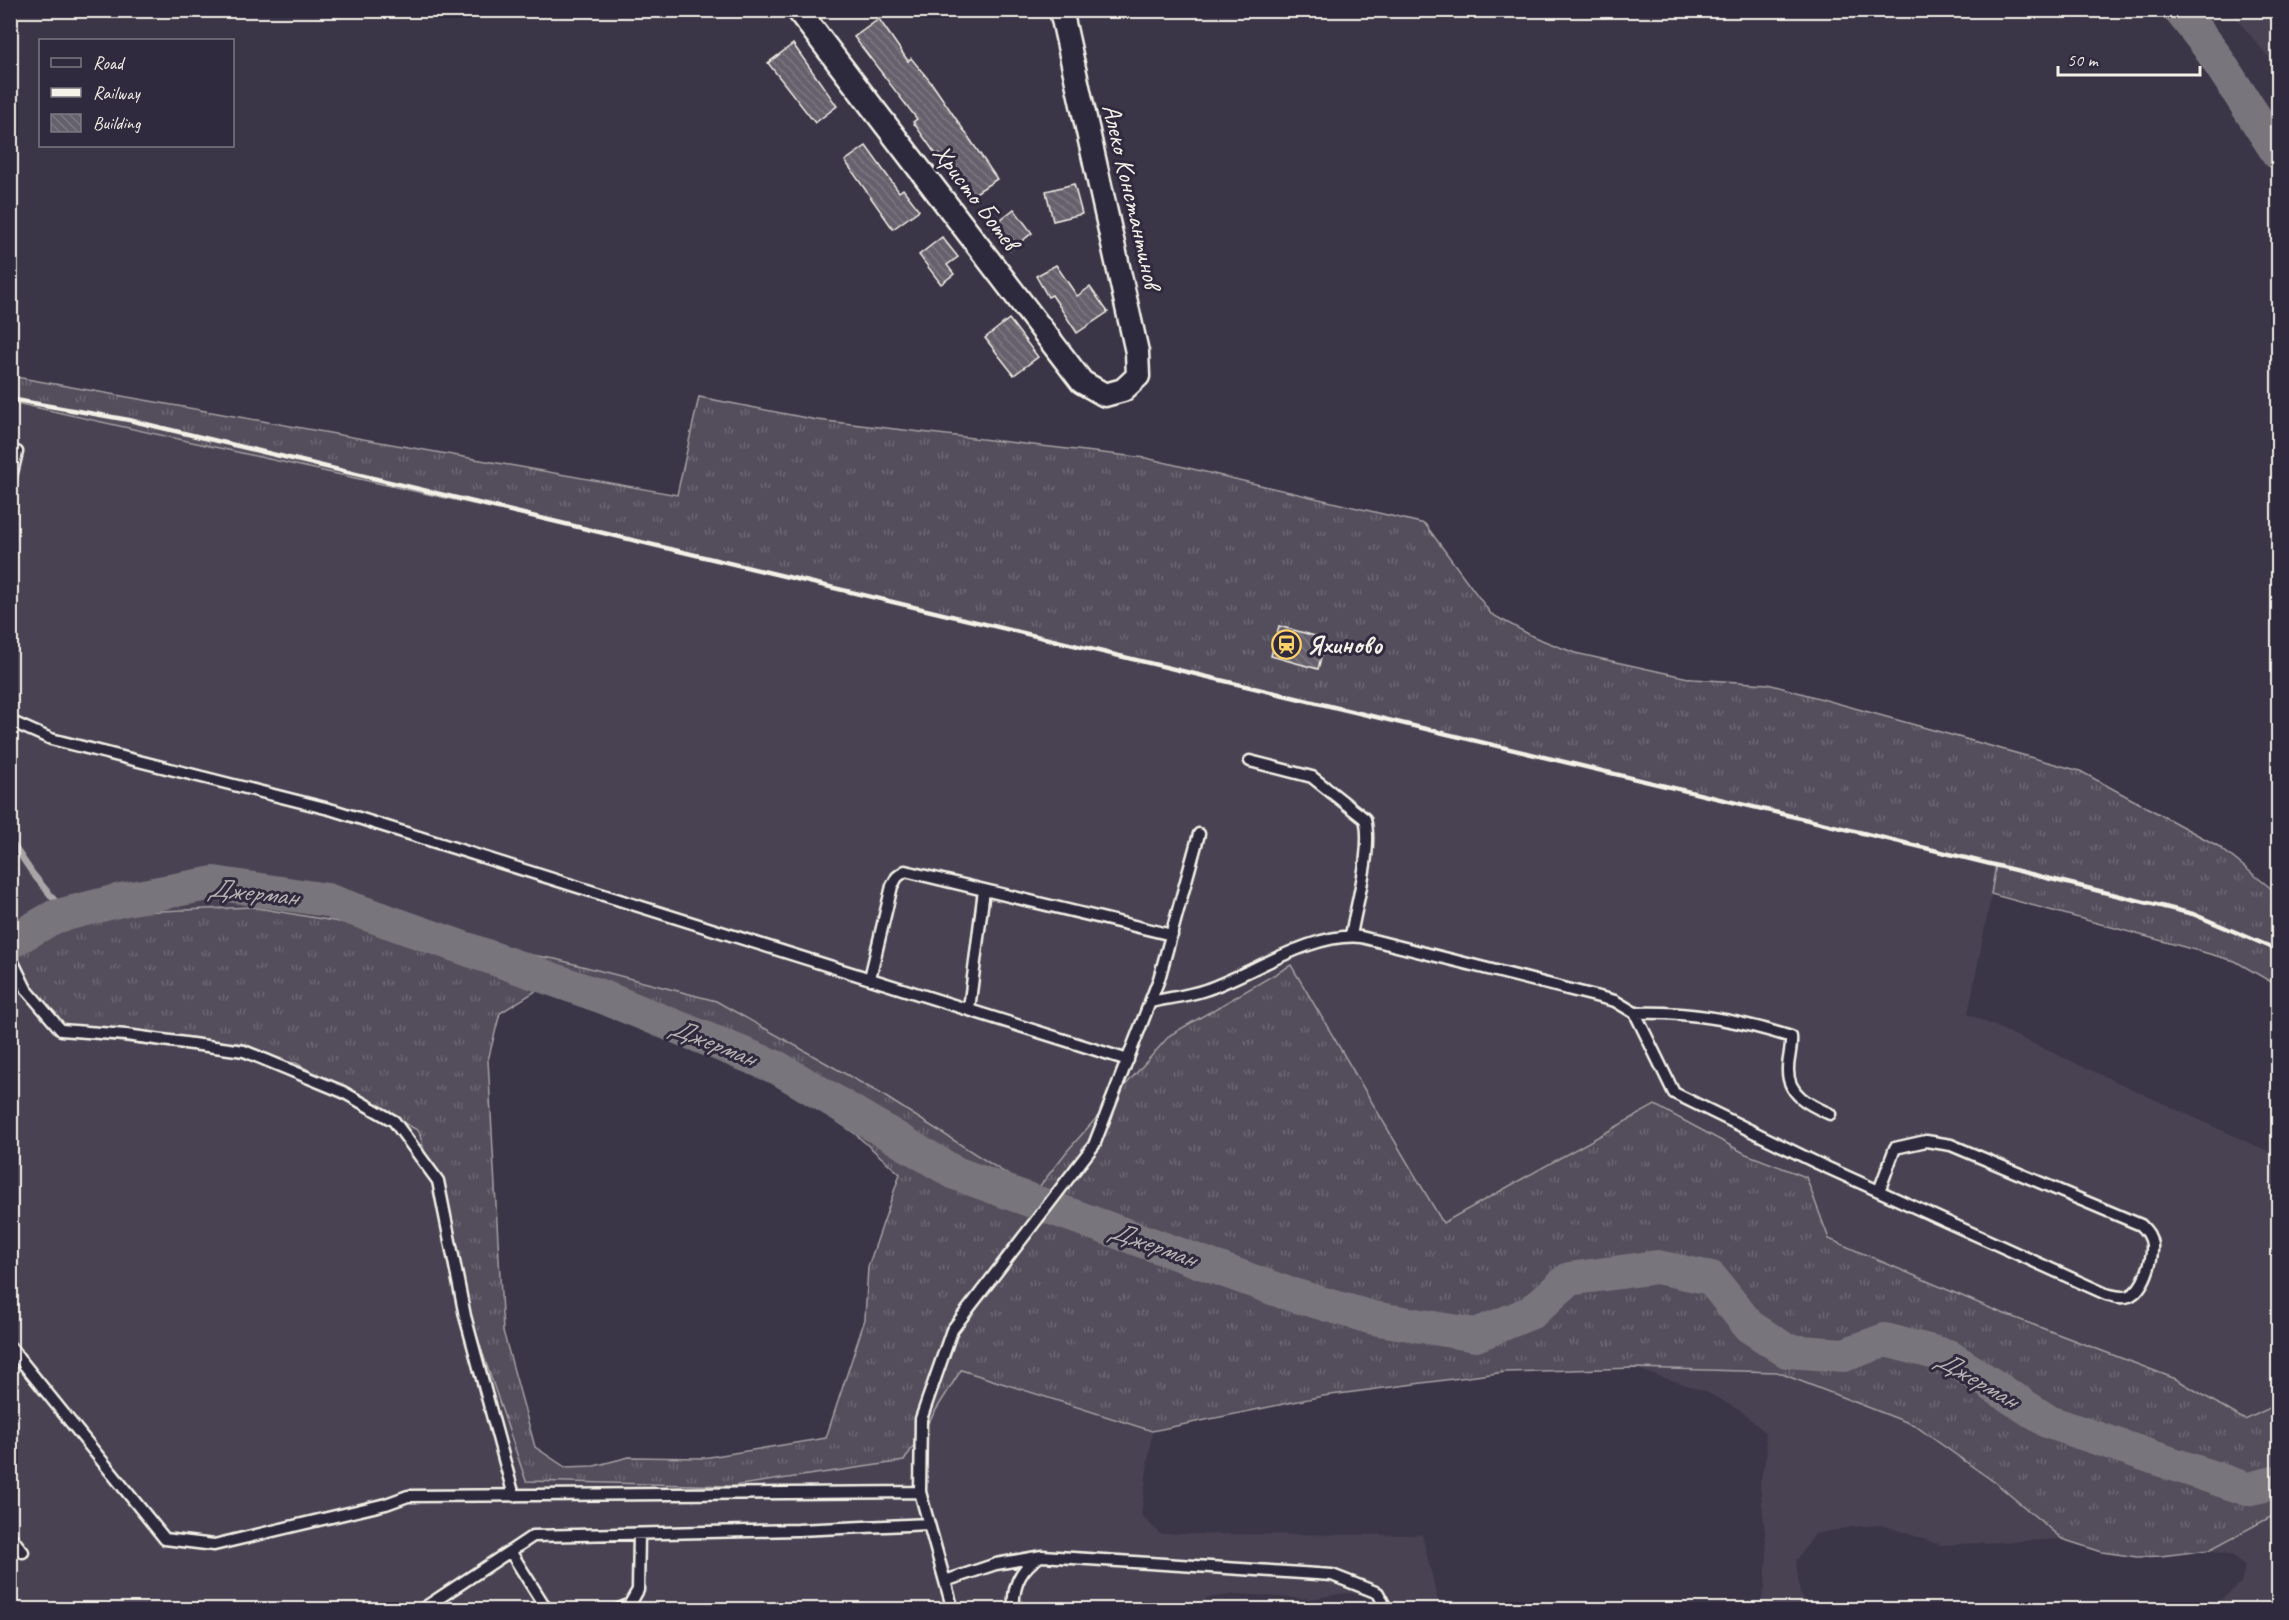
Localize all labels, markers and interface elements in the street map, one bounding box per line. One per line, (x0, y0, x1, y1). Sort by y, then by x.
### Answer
legend (39, 39, 234, 147)
scale bar (2058, 39, 2200, 77)
text: 50 m (2067, 49, 2100, 71)
text: Road (93, 52, 126, 74)
text: Railway (93, 82, 141, 104)
street label: Алеко Константинов (1095, 101, 1170, 296)
text: Building (93, 112, 142, 134)
street label: Христо Ботев (926, 138, 1029, 260)
station icon: Яхиново (1270, 628, 1302, 660)
place label: Яхиново (1307, 628, 1384, 661)
water label: Джерман (206, 870, 303, 914)
water label: Джерман (664, 1009, 764, 1076)
water label: Джерман (1104, 1212, 1204, 1277)
water label: Джерман (1929, 1342, 2027, 1418)

